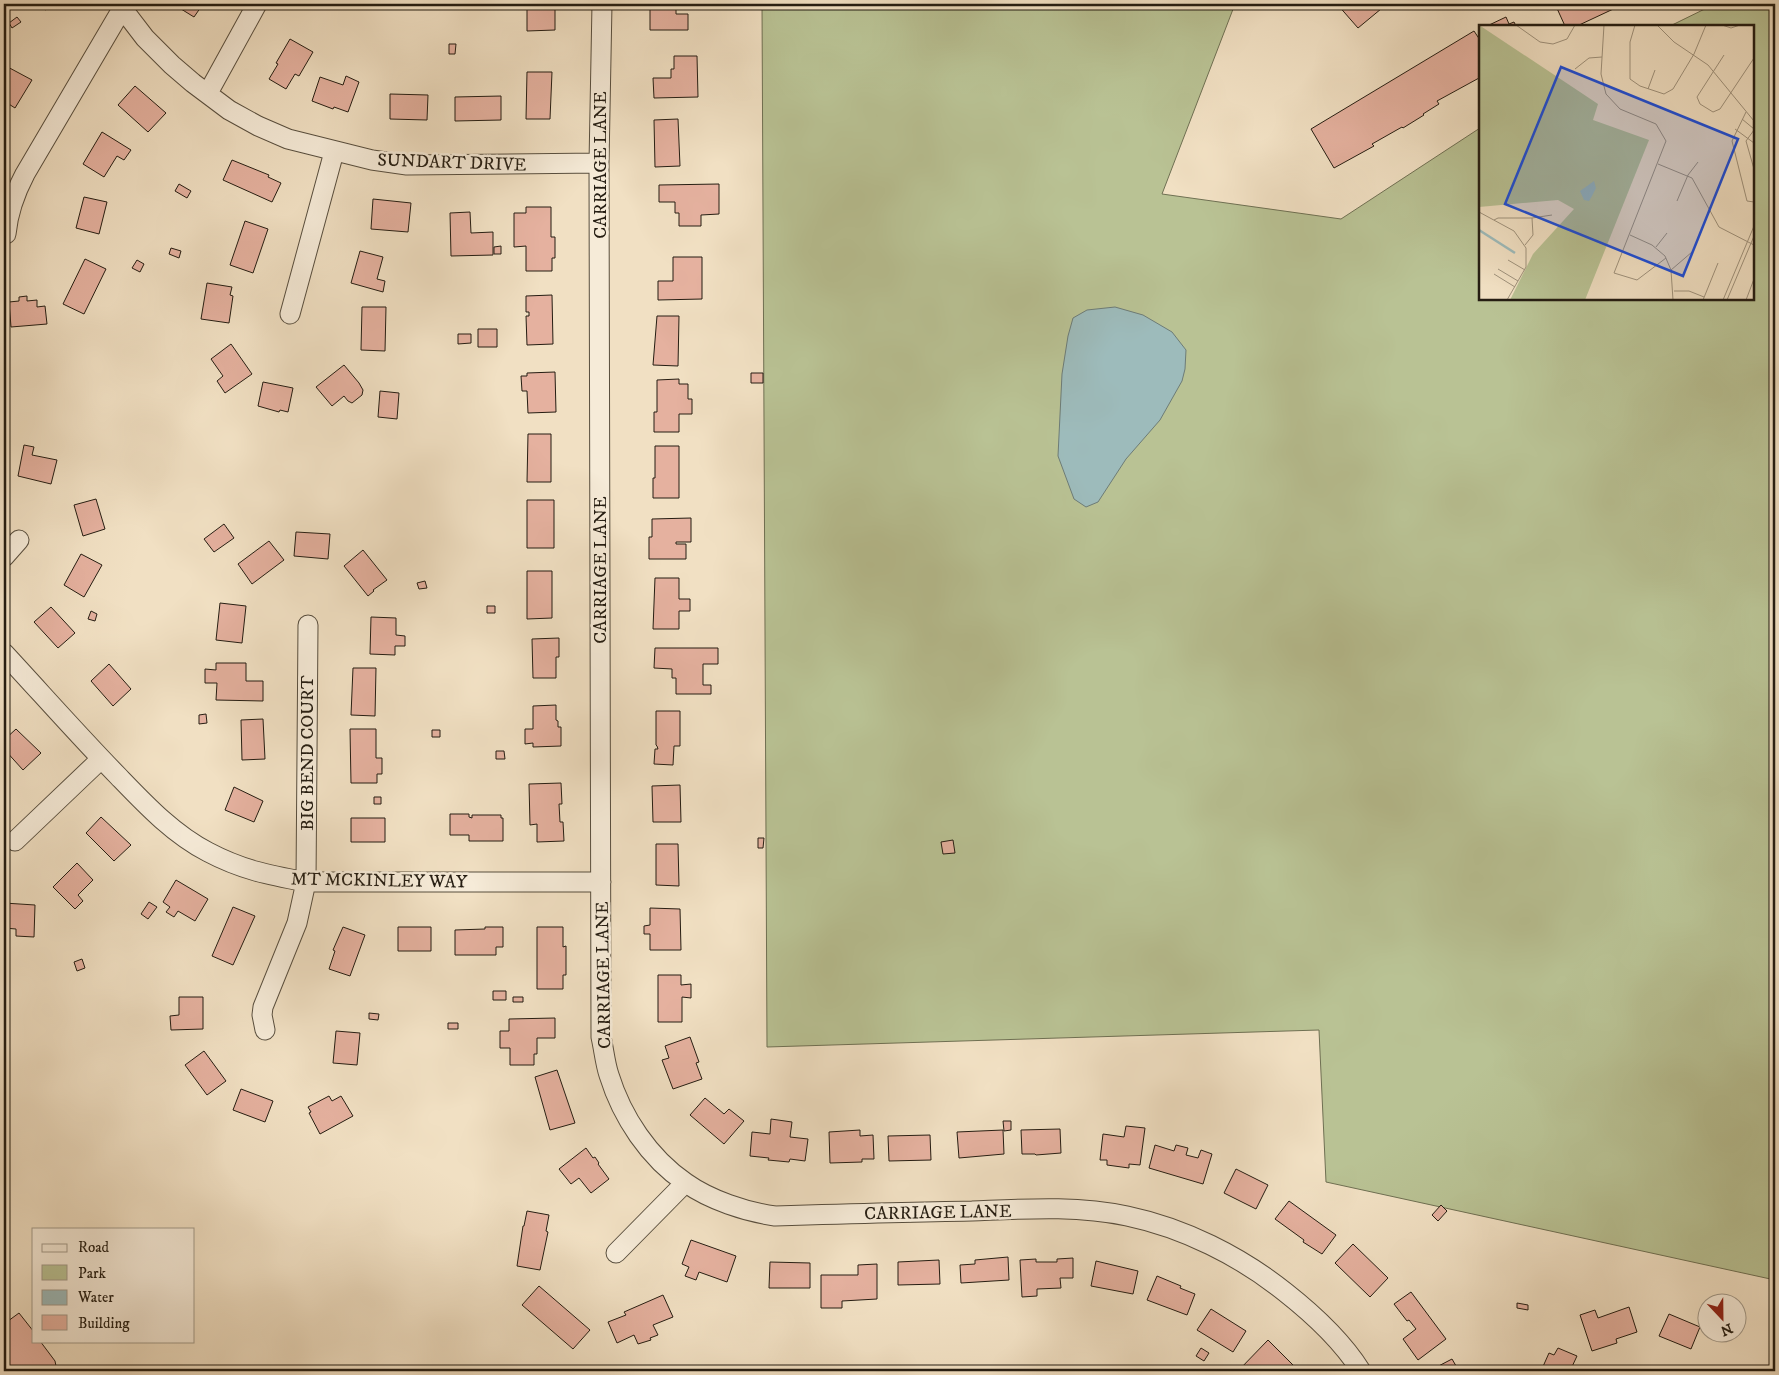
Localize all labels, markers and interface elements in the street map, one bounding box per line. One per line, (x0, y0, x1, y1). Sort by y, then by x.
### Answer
inset map (1479, 25, 1754, 300)
street label: CARRIAGE LANE (590, 91, 612, 239)
street label: SUNDART DRIVE (377, 149, 527, 177)
street label: CARRIAGE LANE (590, 496, 612, 644)
street label: BIG BEND COURT (297, 675, 319, 831)
street label: MT MCKINLEY WAY (291, 868, 468, 894)
street label: CARRIAGE LANE (592, 901, 616, 1049)
street label: CARRIAGE LANE (864, 1201, 1012, 1225)
legend (32, 1228, 195, 1342)
text: Road (78, 1238, 110, 1257)
text: Park (78, 1264, 107, 1283)
text: Water (77, 1288, 114, 1307)
north arrow (1696, 1292, 1746, 1342)
text: Building (78, 1314, 130, 1333)
text: N (1717, 1319, 1735, 1340)

